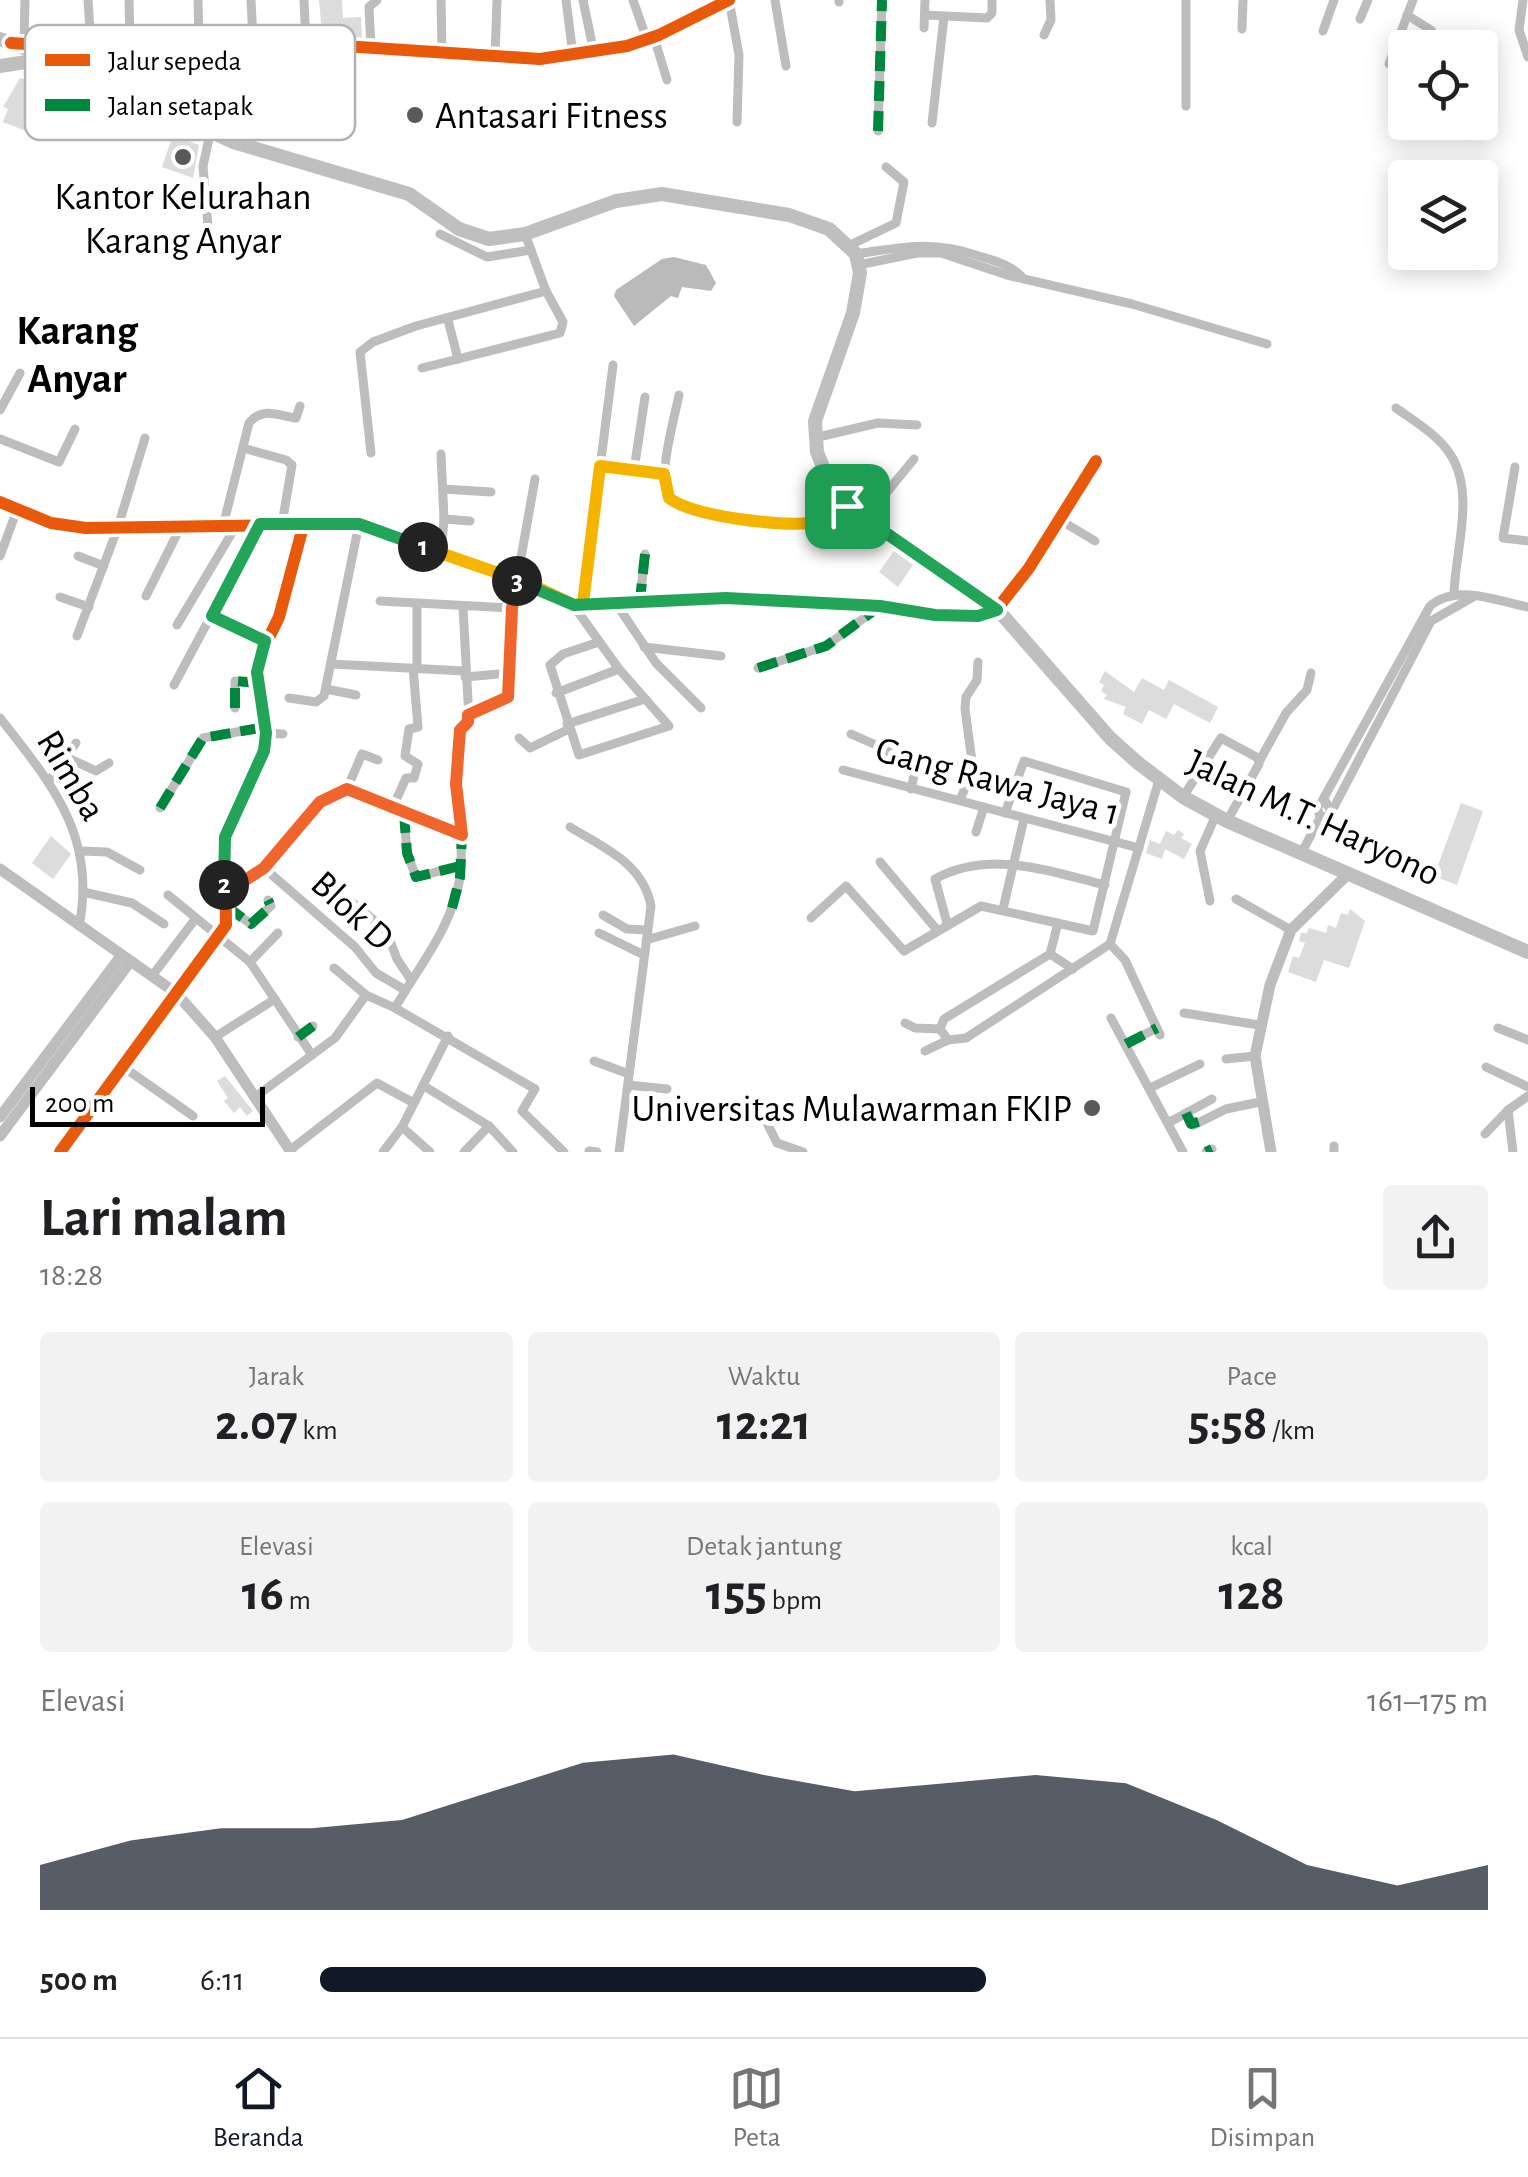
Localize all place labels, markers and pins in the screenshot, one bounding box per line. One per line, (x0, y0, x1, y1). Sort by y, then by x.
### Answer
place label: Antasari Fitness (435, 98, 668, 136)
marker: Antasari Fitness (404, 104, 426, 126)
marker: Kantor Kelurahan Karang Anyar (172, 146, 194, 168)
place label: Kantor Kelurahan Karang Anyar (54, 179, 312, 261)
pin (805, 464, 890, 549)
pin: 1 (398, 522, 448, 572)
pin: 3 (492, 556, 542, 606)
pin: 2 (199, 860, 249, 910)
place label: Universitas Mulawarman FKIP (631, 1091, 1072, 1129)
marker: Universitas Mulawarman FKIP (1081, 1097, 1103, 1119)

